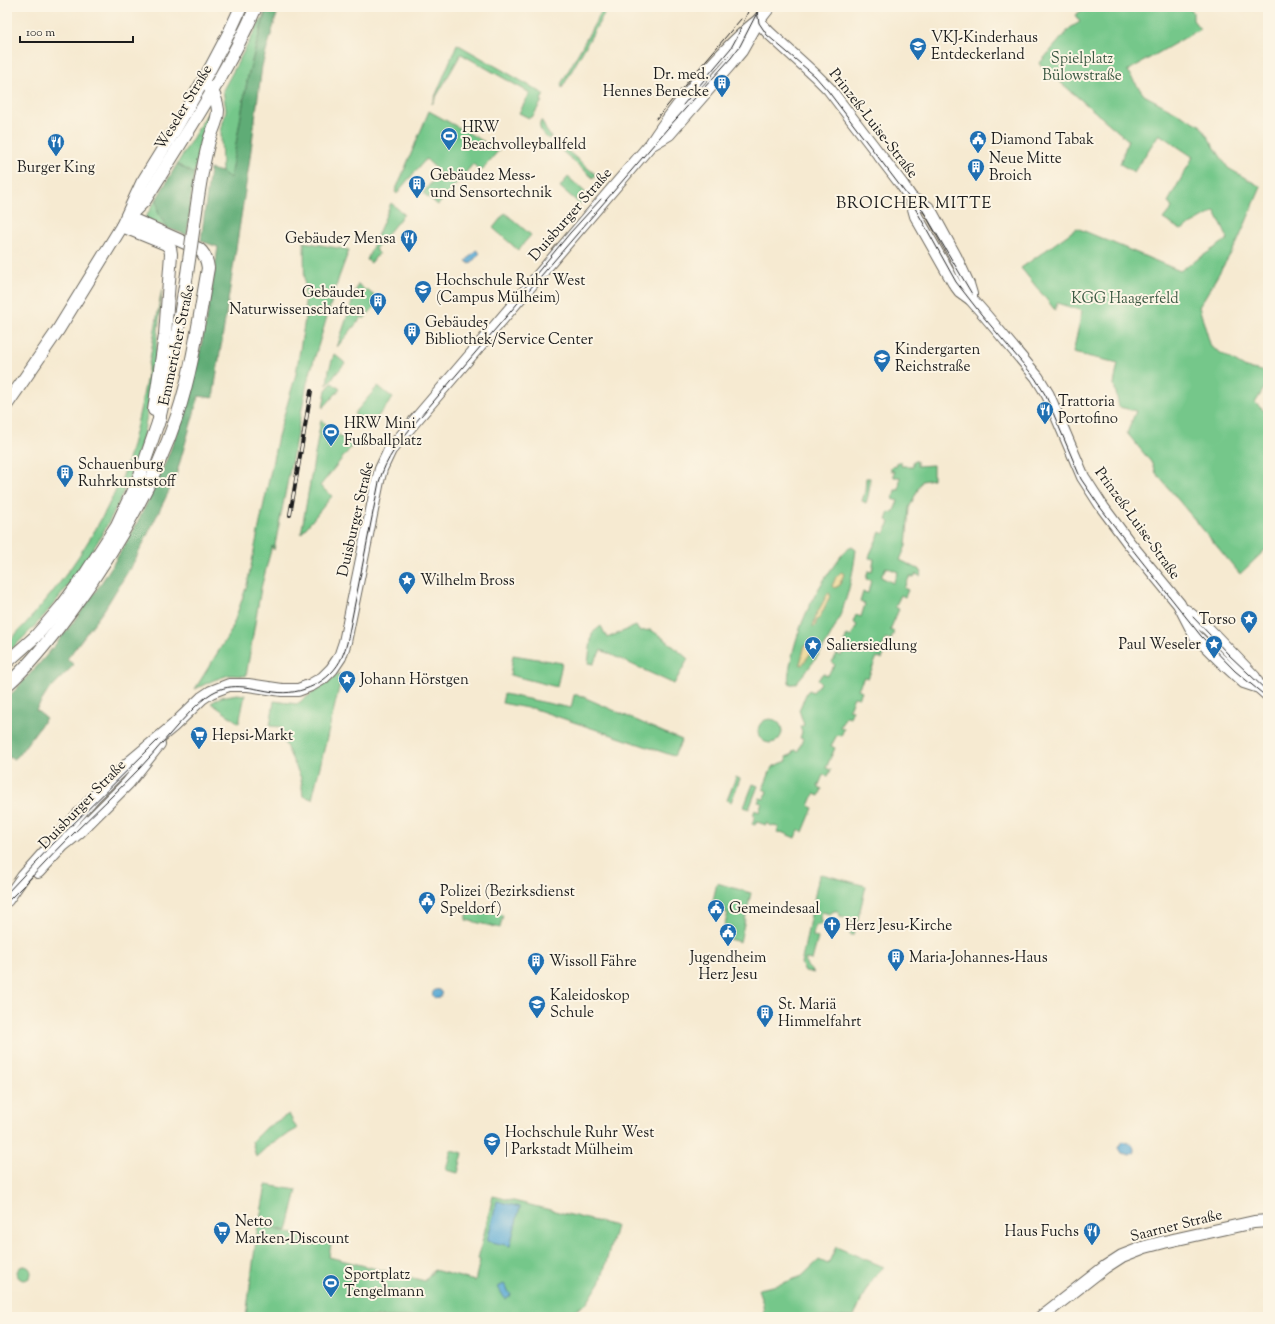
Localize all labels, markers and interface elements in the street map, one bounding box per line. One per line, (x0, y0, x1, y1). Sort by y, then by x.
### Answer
scale bar (20, 18, 133, 44)
text: 100 m (26, 24, 55, 42)
place label: VKJ-Kinderhaus Entdeckerland (931, 28, 1038, 66)
school or university icon: VKJ-Kinderhaus Entdeckerland (908, 36, 928, 61)
park label: Spielplatz Bülowstraße (1042, 49, 1122, 87)
street label: Weseler Straße (150, 61, 218, 154)
place label: Dr. med. Hennes Benecke (603, 65, 709, 103)
street label: Prinzeß-Luise-Straße (823, 65, 922, 183)
building icon: Dr. med. Hennes Benecke (712, 73, 732, 98)
place label: HRW Beachvolleyballfeld (462, 118, 587, 156)
sports icon: HRW Beachvolleyballfeld (439, 126, 459, 151)
public building icon: Diamond Tabak (968, 129, 988, 154)
place label: Diamond Tabak (991, 130, 1094, 151)
restaurant icon: Burger King (46, 132, 66, 157)
place label: Neue Mitte Broich (989, 149, 1062, 187)
building icon: Neue Mitte Broich (966, 157, 986, 182)
place label: Burger King (17, 158, 95, 179)
street label: Duisburger Straße (525, 164, 618, 266)
place label: Gebäude2 Mess- und Sensortechnik (430, 166, 552, 204)
building icon: Gebäude2 Mess- und Sensortechnik (407, 174, 427, 199)
district label: BROICHER MITTE (836, 193, 992, 216)
restaurant icon: Gebäude7 Mensa (399, 228, 419, 253)
place label: Gebäude7 Mensa (285, 229, 396, 250)
place label: Hochschule Ruhr West (Campus Mülheim) (436, 271, 585, 309)
school or university icon: Hochschule Ruhr West (Campus Mülheim) (413, 279, 433, 304)
street label: Emmericher Straße (154, 283, 201, 408)
place label: Gebäude1 Naturwissenschaften (229, 283, 365, 321)
park label: KGG Haagerfeld (1071, 289, 1179, 310)
building icon: Gebäude1 Naturwissenschaften (368, 291, 388, 316)
place label: Gebäude5 Bibliothek/Service Center (425, 313, 594, 351)
building icon: Gebäude5 Bibliothek/Service Center (402, 321, 422, 346)
place label: Kindergarten Reichstraße (895, 340, 981, 378)
school or university icon: Kindergarten Reichstraße (872, 348, 892, 373)
place label: Trattoria Portofino (1058, 392, 1118, 430)
restaurant icon: Trattoria Portofino (1035, 400, 1055, 425)
place label: HRW Mini Fußballplatz (344, 414, 422, 452)
sports icon: HRW Mini Fußballplatz (321, 422, 341, 447)
place label: Schauenburg Ruhrkunststoff (78, 455, 177, 493)
street label: Duisburger Straße (333, 460, 380, 579)
building icon: Schauenburg Ruhrkunststoff (55, 463, 75, 488)
street label: Prinzeß-Luise-Straße (1089, 463, 1185, 584)
place icon: Wilhelm Bross (397, 570, 417, 595)
place label: Wilhelm Bross (420, 571, 515, 592)
place icon: Torso (1239, 609, 1259, 634)
place label: Torso (1199, 610, 1236, 631)
place icon: Paul Weseler (1204, 634, 1224, 659)
place icon: Saliersiedlung (803, 635, 823, 660)
place label: Paul Weseler (1118, 635, 1201, 656)
place label: Saliersiedlung (826, 636, 917, 657)
place icon: Johann Hörstgen (337, 669, 357, 694)
place label: Johann Hörstgen (359, 670, 469, 691)
supermarket icon: Hepsi-Markt (189, 725, 209, 750)
place label: Hepsi-Markt (212, 726, 293, 747)
street label: Duisburger Straße (35, 755, 131, 855)
place label: Polizei (Bezirksdienst Speldorf) (440, 882, 575, 920)
public building icon: Polizei (Bezirksdienst Speldorf) (417, 890, 437, 915)
public building icon: Gemeindesaal (706, 898, 726, 923)
place label: Gemeindesaal (729, 899, 820, 920)
church icon: Herz Jesu-Kirche (822, 915, 842, 940)
place label: Herz Jesu-Kirche (845, 916, 952, 937)
public building icon: Jugendheim Herz Jesu (718, 922, 738, 947)
building icon: Maria-Johannes-Haus (886, 947, 906, 972)
place label: Jugendheim Herz Jesu (689, 948, 767, 986)
place label: Maria-Johannes-Haus (909, 948, 1048, 969)
building icon: Wissoll Fähre (526, 951, 546, 976)
place label: Wissoll Fähre (549, 952, 637, 973)
place label: Kaleidoskop Schule (550, 986, 630, 1024)
school or university icon: Kaleidoskop Schule (527, 994, 547, 1019)
place label: St. Mariä Himmelfahrt (778, 995, 861, 1033)
building icon: St. Mariä Himmelfahrt (755, 1003, 775, 1028)
place label: Hochschule Ruhr West | Parkstadt Mülheim (505, 1123, 654, 1161)
school or university icon: Hochschule Ruhr West | Parkstadt Mülheim (482, 1131, 502, 1156)
street label: Saarner Straße (1128, 1205, 1225, 1248)
place label: Netto Marken-Discount (235, 1212, 349, 1250)
supermarket icon: Netto Marken-Discount (212, 1220, 232, 1245)
restaurant icon: Haus Fuchs (1082, 1221, 1102, 1246)
place label: Haus Fuchs (1005, 1222, 1079, 1243)
place label: Sportplatz Tengelmann (344, 1265, 424, 1303)
sports icon: Sportplatz Tengelmann (321, 1273, 341, 1298)

